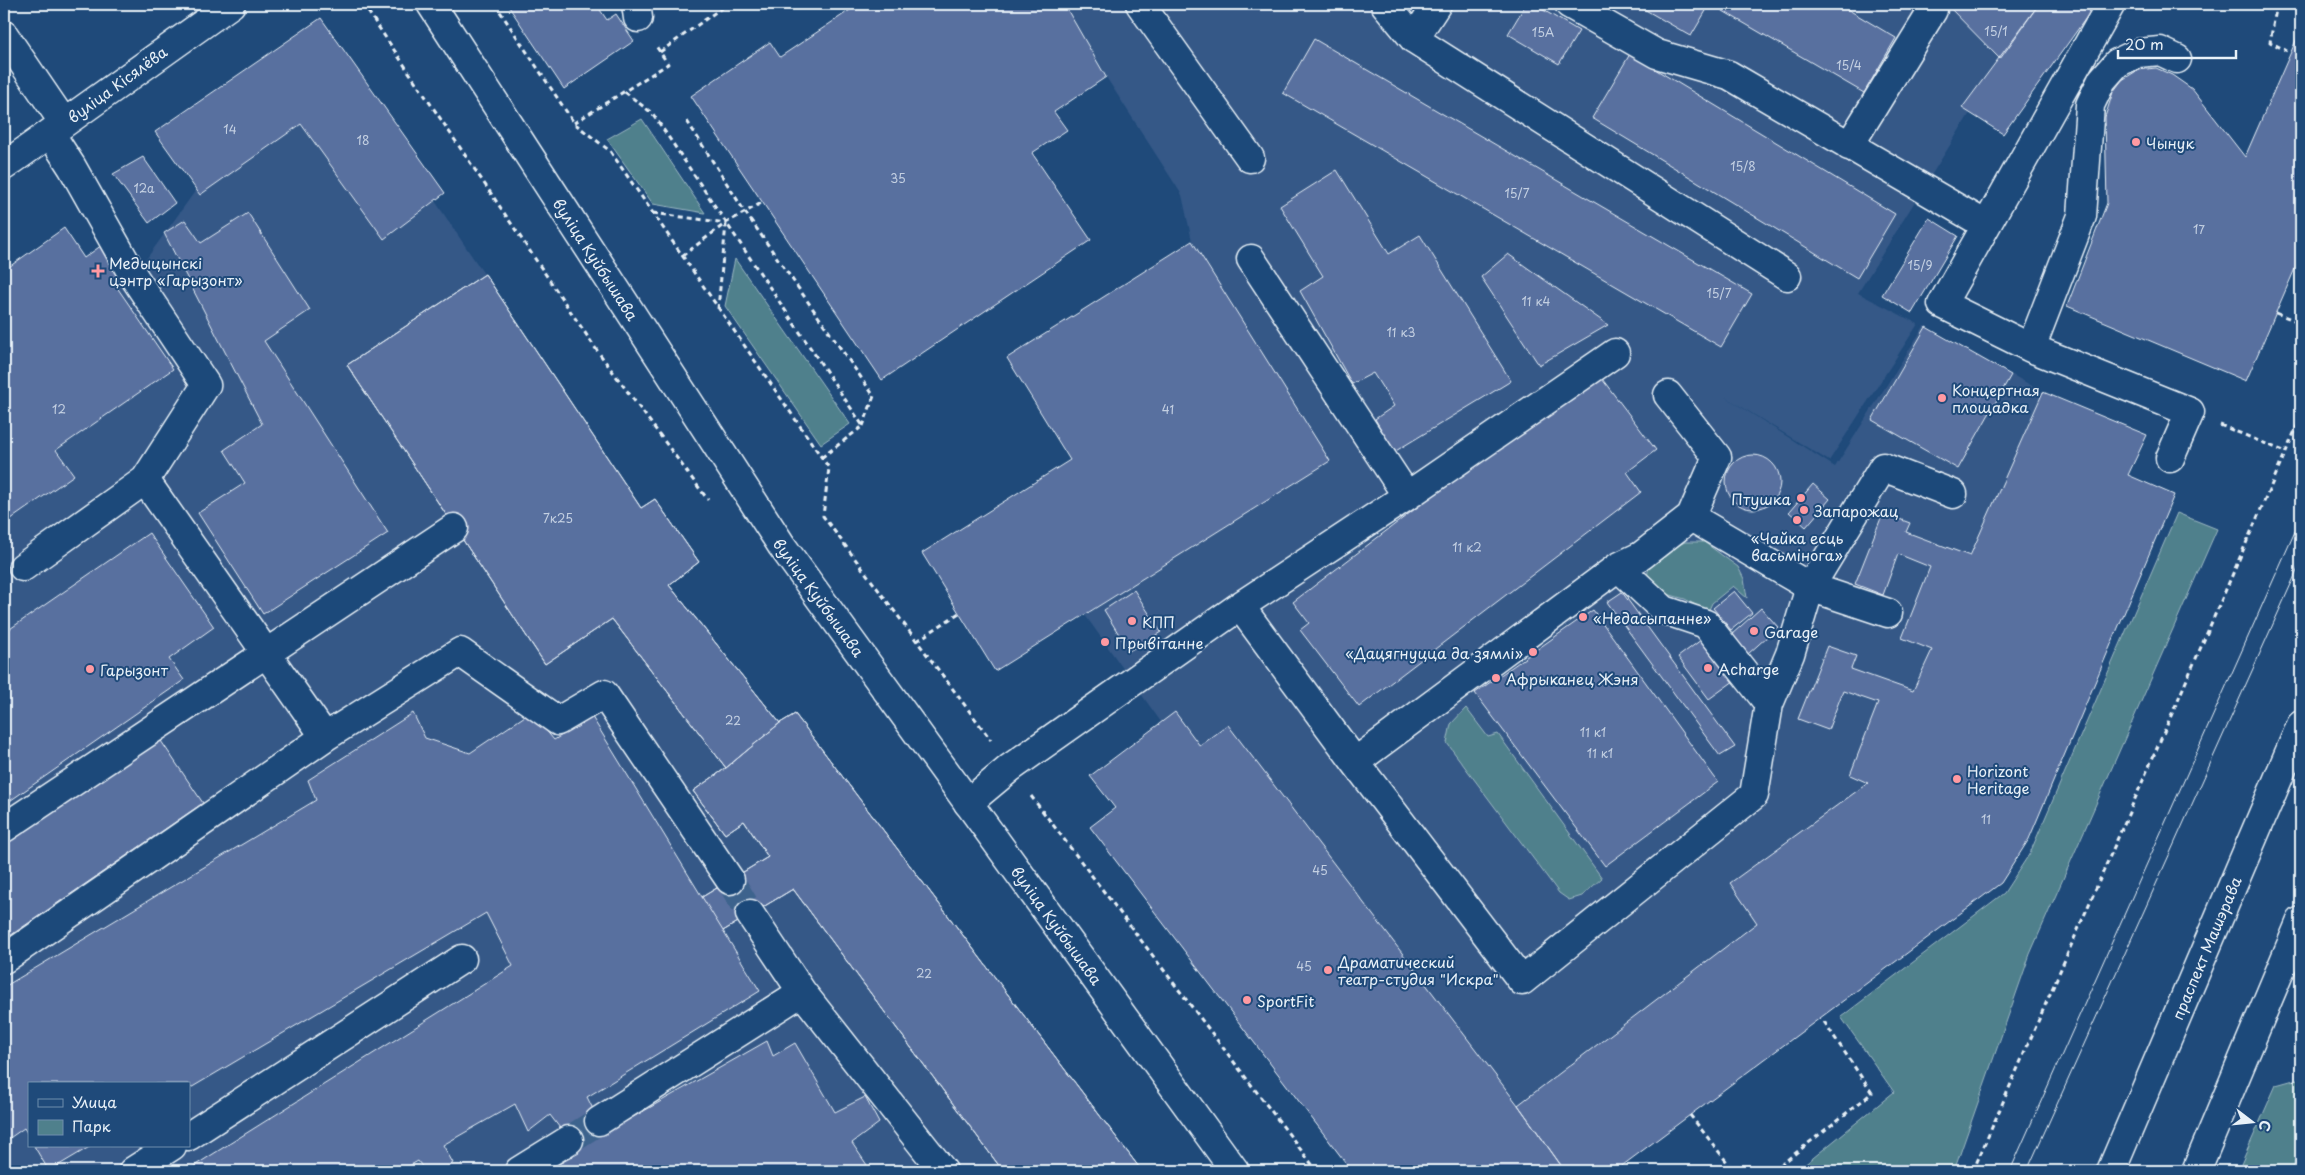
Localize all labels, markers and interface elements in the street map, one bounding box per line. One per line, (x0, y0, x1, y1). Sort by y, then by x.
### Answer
house number: 15/1 (1984, 22, 2008, 40)
house number: 15А (1532, 23, 1554, 41)
scale bar (2118, 28, 2235, 60)
text: 20 m (2125, 32, 2164, 55)
street label: вуліца Кісялёва (62, 40, 172, 128)
house number: 15/4 (1836, 56, 1862, 74)
house number: 14 (223, 120, 237, 138)
house number: 18 (357, 131, 369, 149)
place label: Чынук (2146, 131, 2194, 154)
marker: Чынук (2130, 136, 2142, 148)
house number: 15/8 (1730, 157, 1756, 175)
house number: 35 (890, 169, 906, 187)
house number: 12а (133, 179, 155, 197)
house number: 15/7 (1504, 184, 1530, 202)
street label: вуліца Куйбышава (548, 193, 645, 325)
house number: 17 (2193, 220, 2205, 238)
place label: Медыцынскі цэнтр «Гарызонт» (109, 251, 243, 291)
house number: 15/9 (1907, 256, 1933, 274)
marker: Медыцынскі цэнтр «Гарызонт» (91, 264, 105, 278)
house number: 15/7 (1706, 284, 1732, 302)
house number: 11 к4 (1521, 292, 1551, 310)
house number: 11 к3 (1386, 323, 1416, 341)
place label: Концертная площадка (1952, 378, 2040, 418)
marker: Концертная площадка (1936, 392, 1948, 404)
house number: 12 (52, 400, 66, 418)
house number: 41 (1162, 400, 1174, 418)
place label: Птушка (1731, 487, 1792, 510)
marker: Птушка (1795, 492, 1807, 504)
place label: Запарожац (1814, 499, 1899, 522)
marker: Запарожац (1798, 504, 1810, 516)
house number: 7к25 (543, 509, 573, 527)
marker: «Чайка есць васьмінога» (1791, 514, 1803, 526)
place label: «Чайка есць васьмінога» (1751, 526, 1844, 566)
street label: вуліца Куйбышава (768, 533, 870, 662)
house number: 11 к2 (1452, 538, 1482, 556)
place label: «Недасыпанне» (1593, 606, 1712, 629)
place label: КПП (1142, 610, 1175, 633)
marker: «Недасыпанне» (1577, 611, 1589, 623)
marker: КПП (1126, 615, 1138, 627)
place label: Garage (1764, 620, 1818, 643)
marker: Garage (1748, 625, 1760, 637)
place label: Прывітанне (1115, 631, 1204, 654)
marker: Прывітанне (1099, 636, 1111, 648)
place label: «Дацягнуцца да зямлі» (1345, 641, 1523, 664)
marker: «Дацягнуцца да зямлі» (1527, 646, 1539, 658)
place label: Acharge (1718, 657, 1779, 680)
place label: Гарызонт (100, 658, 169, 681)
marker: Acharge (1702, 662, 1714, 674)
marker: Гарызонт (84, 663, 96, 675)
place label: Афрыканец Жэня (1506, 667, 1639, 690)
marker: Афрыканец Жэня (1490, 672, 1502, 684)
house number: 22 (725, 711, 741, 729)
house number: 11 к1 (1580, 723, 1606, 741)
house number: 11 к1 (1587, 744, 1613, 762)
place label: Horizont Heritage (1967, 759, 2030, 799)
marker: Horizont Heritage (1951, 773, 1963, 785)
house number: 11 (1981, 810, 1991, 828)
street label: вуліца Куйбышава (1006, 861, 1108, 990)
house number: 45 (1312, 861, 1328, 879)
street label: праспект Машэрава (2165, 872, 2247, 1023)
place label: Драматический театр-студия "Искра" (1337, 950, 1499, 990)
house number: 45 (1296, 957, 1312, 975)
house number: 22 (916, 964, 932, 982)
marker: Драматический театр-студия "Искра" (1322, 964, 1334, 976)
place label: SportFit (1257, 989, 1314, 1012)
marker: SportFit (1241, 994, 1253, 1006)
legend (28, 1082, 190, 1148)
text: Улица (72, 1090, 117, 1113)
north arrow (2228, 1098, 2278, 1148)
text: Парк (72, 1114, 111, 1137)
text: С (2253, 1118, 2277, 1134)

